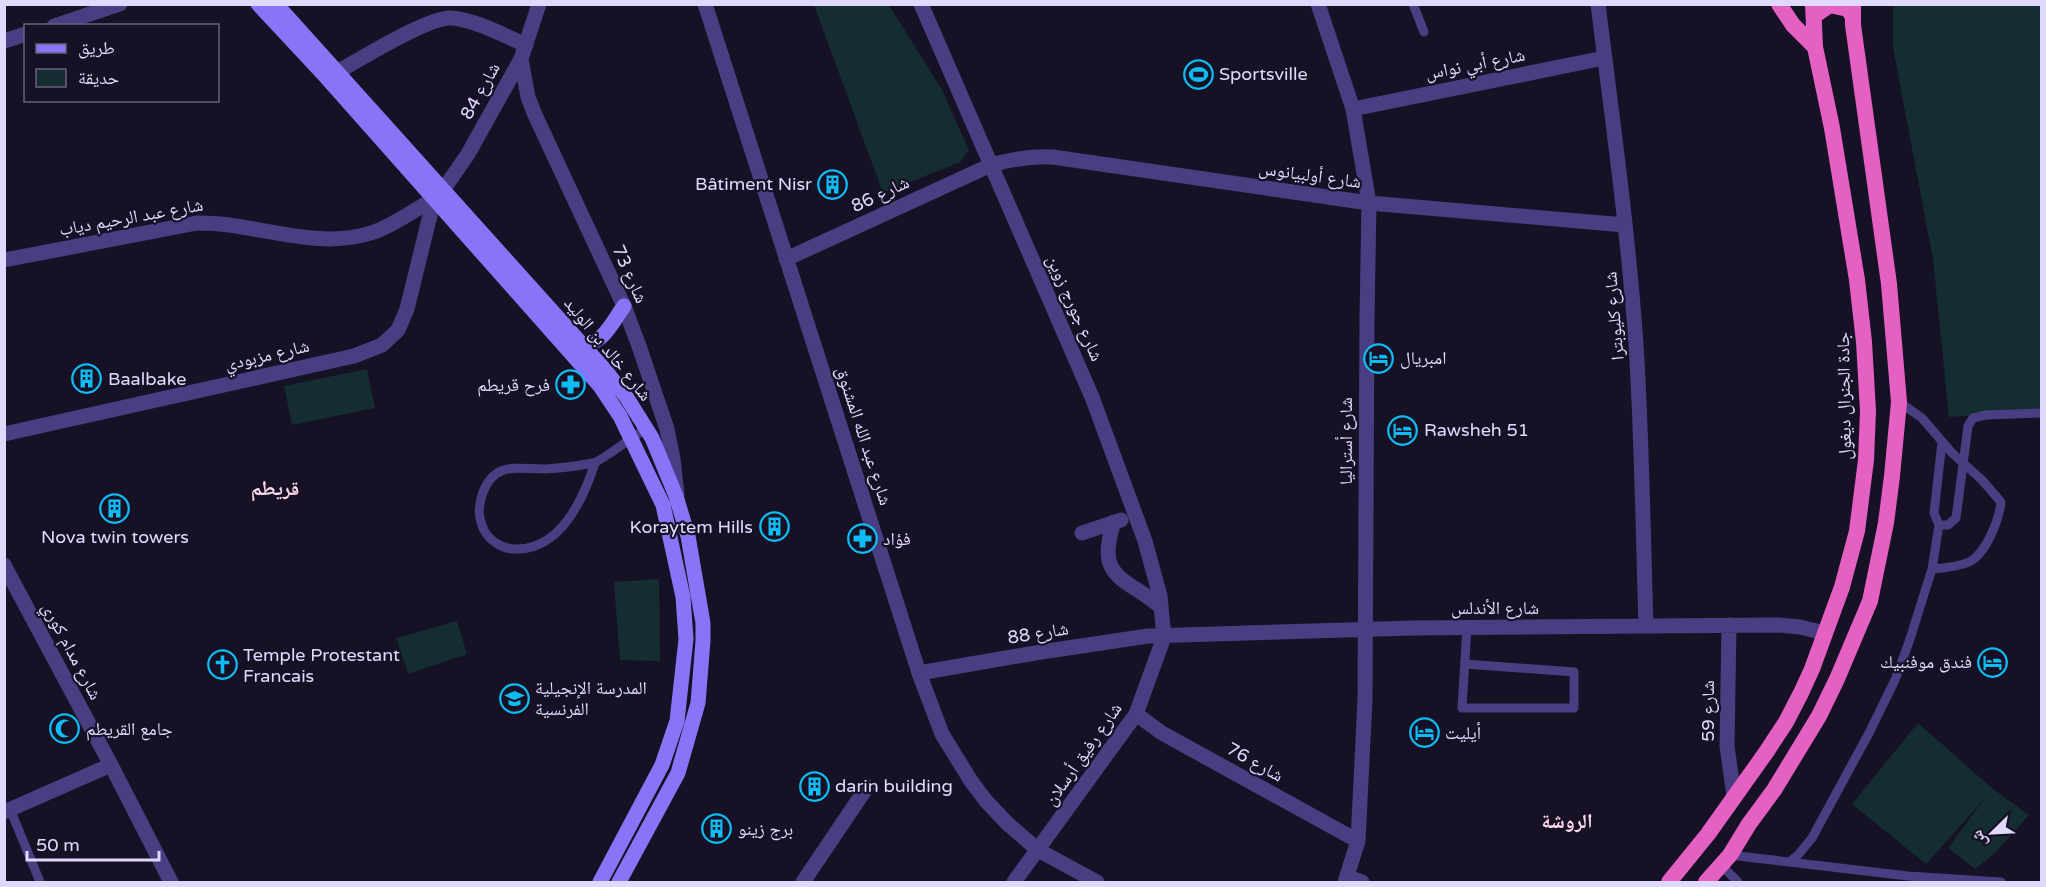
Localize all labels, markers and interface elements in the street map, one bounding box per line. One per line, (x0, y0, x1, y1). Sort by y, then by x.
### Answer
legend (24, 24, 219, 102)
text: طريق (78, 37, 115, 59)
street label: شارع أبي نواس (1423, 44, 1527, 88)
sports icon: Sportsville (1182, 58, 1214, 90)
street label: شارع 84 (455, 59, 505, 123)
place label: Sportsville (1219, 63, 1308, 85)
text: حديقة (78, 67, 119, 89)
street label: شارع أولبيانوس (1257, 157, 1363, 193)
building icon: Bâtiment Nisr (817, 168, 849, 200)
street label: شارع 86 (847, 171, 913, 217)
place label: Bâtiment Nisr (695, 173, 812, 195)
street label: شارع عبد الرحيم دياب (57, 193, 205, 241)
street label: شارع 73 (607, 241, 653, 307)
street label: شارع جورج زوين (1041, 251, 1108, 365)
street label: شارع كليوبترا (1599, 271, 1629, 361)
street label: شارع خالد بن الوليد (559, 293, 657, 405)
street label: جادة الجنرال ديغول (1832, 332, 1856, 460)
street label: شارع مزبودي (222, 335, 312, 379)
hotel icon: امبريال (1363, 342, 1395, 374)
place label: امبريال (1400, 347, 1446, 369)
building icon: Baalbake (71, 363, 103, 395)
street label: شارع عبد الله المشنوق (831, 364, 897, 508)
place label: Baalbake (108, 368, 187, 390)
pharmacy icon: فرح قريطم (555, 369, 587, 401)
place label: فرح قريطم (477, 374, 550, 397)
street label: شارع أستراليا (1335, 397, 1357, 485)
hotel icon: Rawsheh 51 (1387, 414, 1419, 446)
place label: Rawsheh 51 (1424, 419, 1529, 441)
district label: قريطم (251, 477, 299, 502)
building icon: Nova twin towers (99, 492, 131, 524)
building icon: Koraytem Hills (758, 511, 790, 543)
place label: Koraytem Hills (629, 516, 753, 538)
pharmacy icon: فؤاد (846, 523, 878, 555)
place label: Nova twin towers (41, 526, 189, 548)
place label: فؤاد (883, 528, 911, 550)
street label: شارع الأندلس (1451, 597, 1539, 619)
street label: شارع مدام كوري (34, 598, 107, 705)
street label: شارع 88 (1006, 617, 1070, 649)
place label: Temple Protestant Francais (243, 644, 400, 687)
hotel icon: فندق موفنبيك (1977, 646, 2009, 678)
church icon: Temple Protestant Francais (206, 649, 238, 681)
place label: فندق موفنبيك (1880, 651, 1972, 673)
place label: المدرسة الإنجيلية الفرنسية (535, 677, 647, 720)
street label: شارع 59 (1697, 680, 1719, 742)
school or university icon: المدرسة الإنجيلية الفرنسية (498, 682, 530, 714)
street label: شارع رفيق أرسلان (1039, 698, 1127, 810)
mosque icon: جامع القريطم (49, 713, 81, 745)
hotel icon: أيليت (1408, 717, 1440, 749)
place label: جامع القريطم (86, 718, 173, 741)
place label: أيليت (1445, 722, 1481, 744)
street label: شارع 76 (1223, 737, 1287, 787)
building icon: darin building (798, 770, 830, 802)
place label: darin building (835, 775, 953, 797)
north arrow (1962, 803, 2022, 863)
district label: الروشة (1541, 810, 1593, 834)
building icon: برج زينو (701, 813, 733, 845)
place label: برج زينو (738, 818, 793, 841)
scale bar (27, 824, 159, 862)
text: ش (1967, 827, 1992, 851)
text: 50 m (36, 834, 80, 856)

